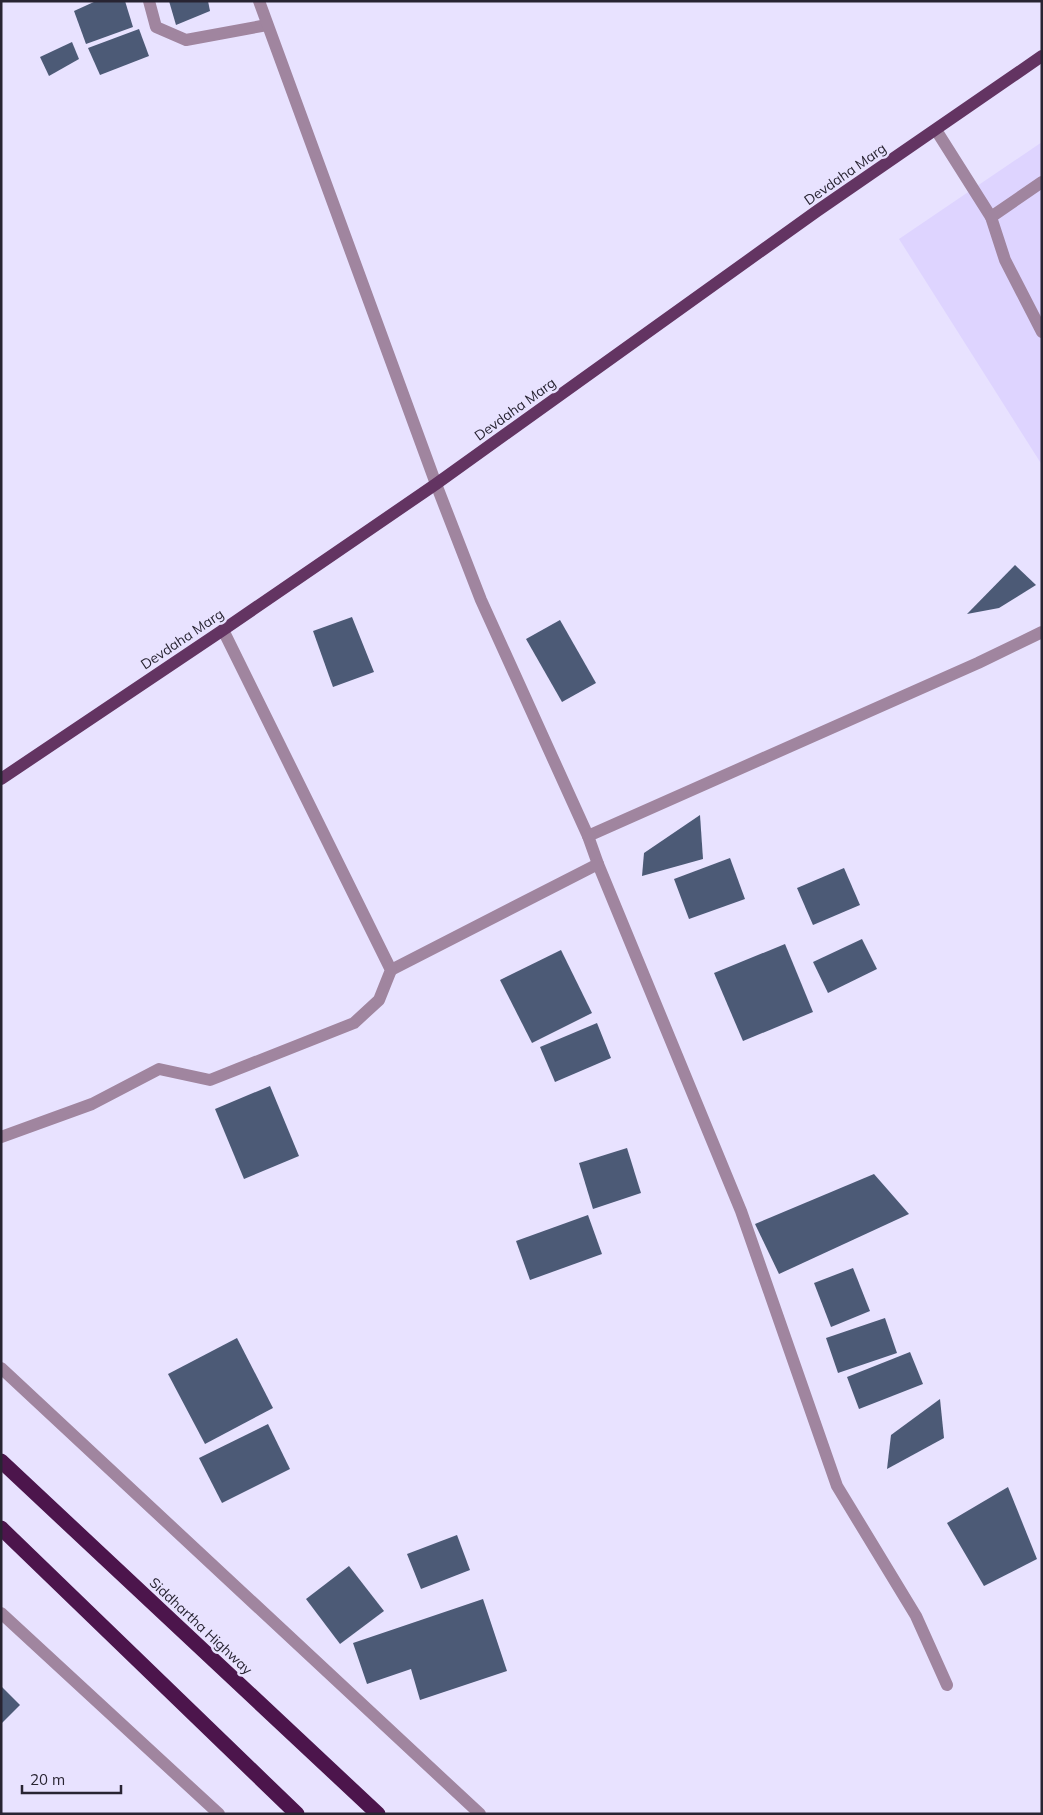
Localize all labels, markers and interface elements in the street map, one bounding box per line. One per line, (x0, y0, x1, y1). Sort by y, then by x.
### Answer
street label: Devdaha Marg (800, 139, 890, 209)
street label: Devdaha Marg (471, 373, 559, 445)
street label: Devdaha Marg (137, 605, 227, 673)
street label: Siddhartha Highway (146, 1574, 257, 1679)
scale bar (22, 1762, 121, 1794)
text: 20 m (30, 1770, 65, 1789)

